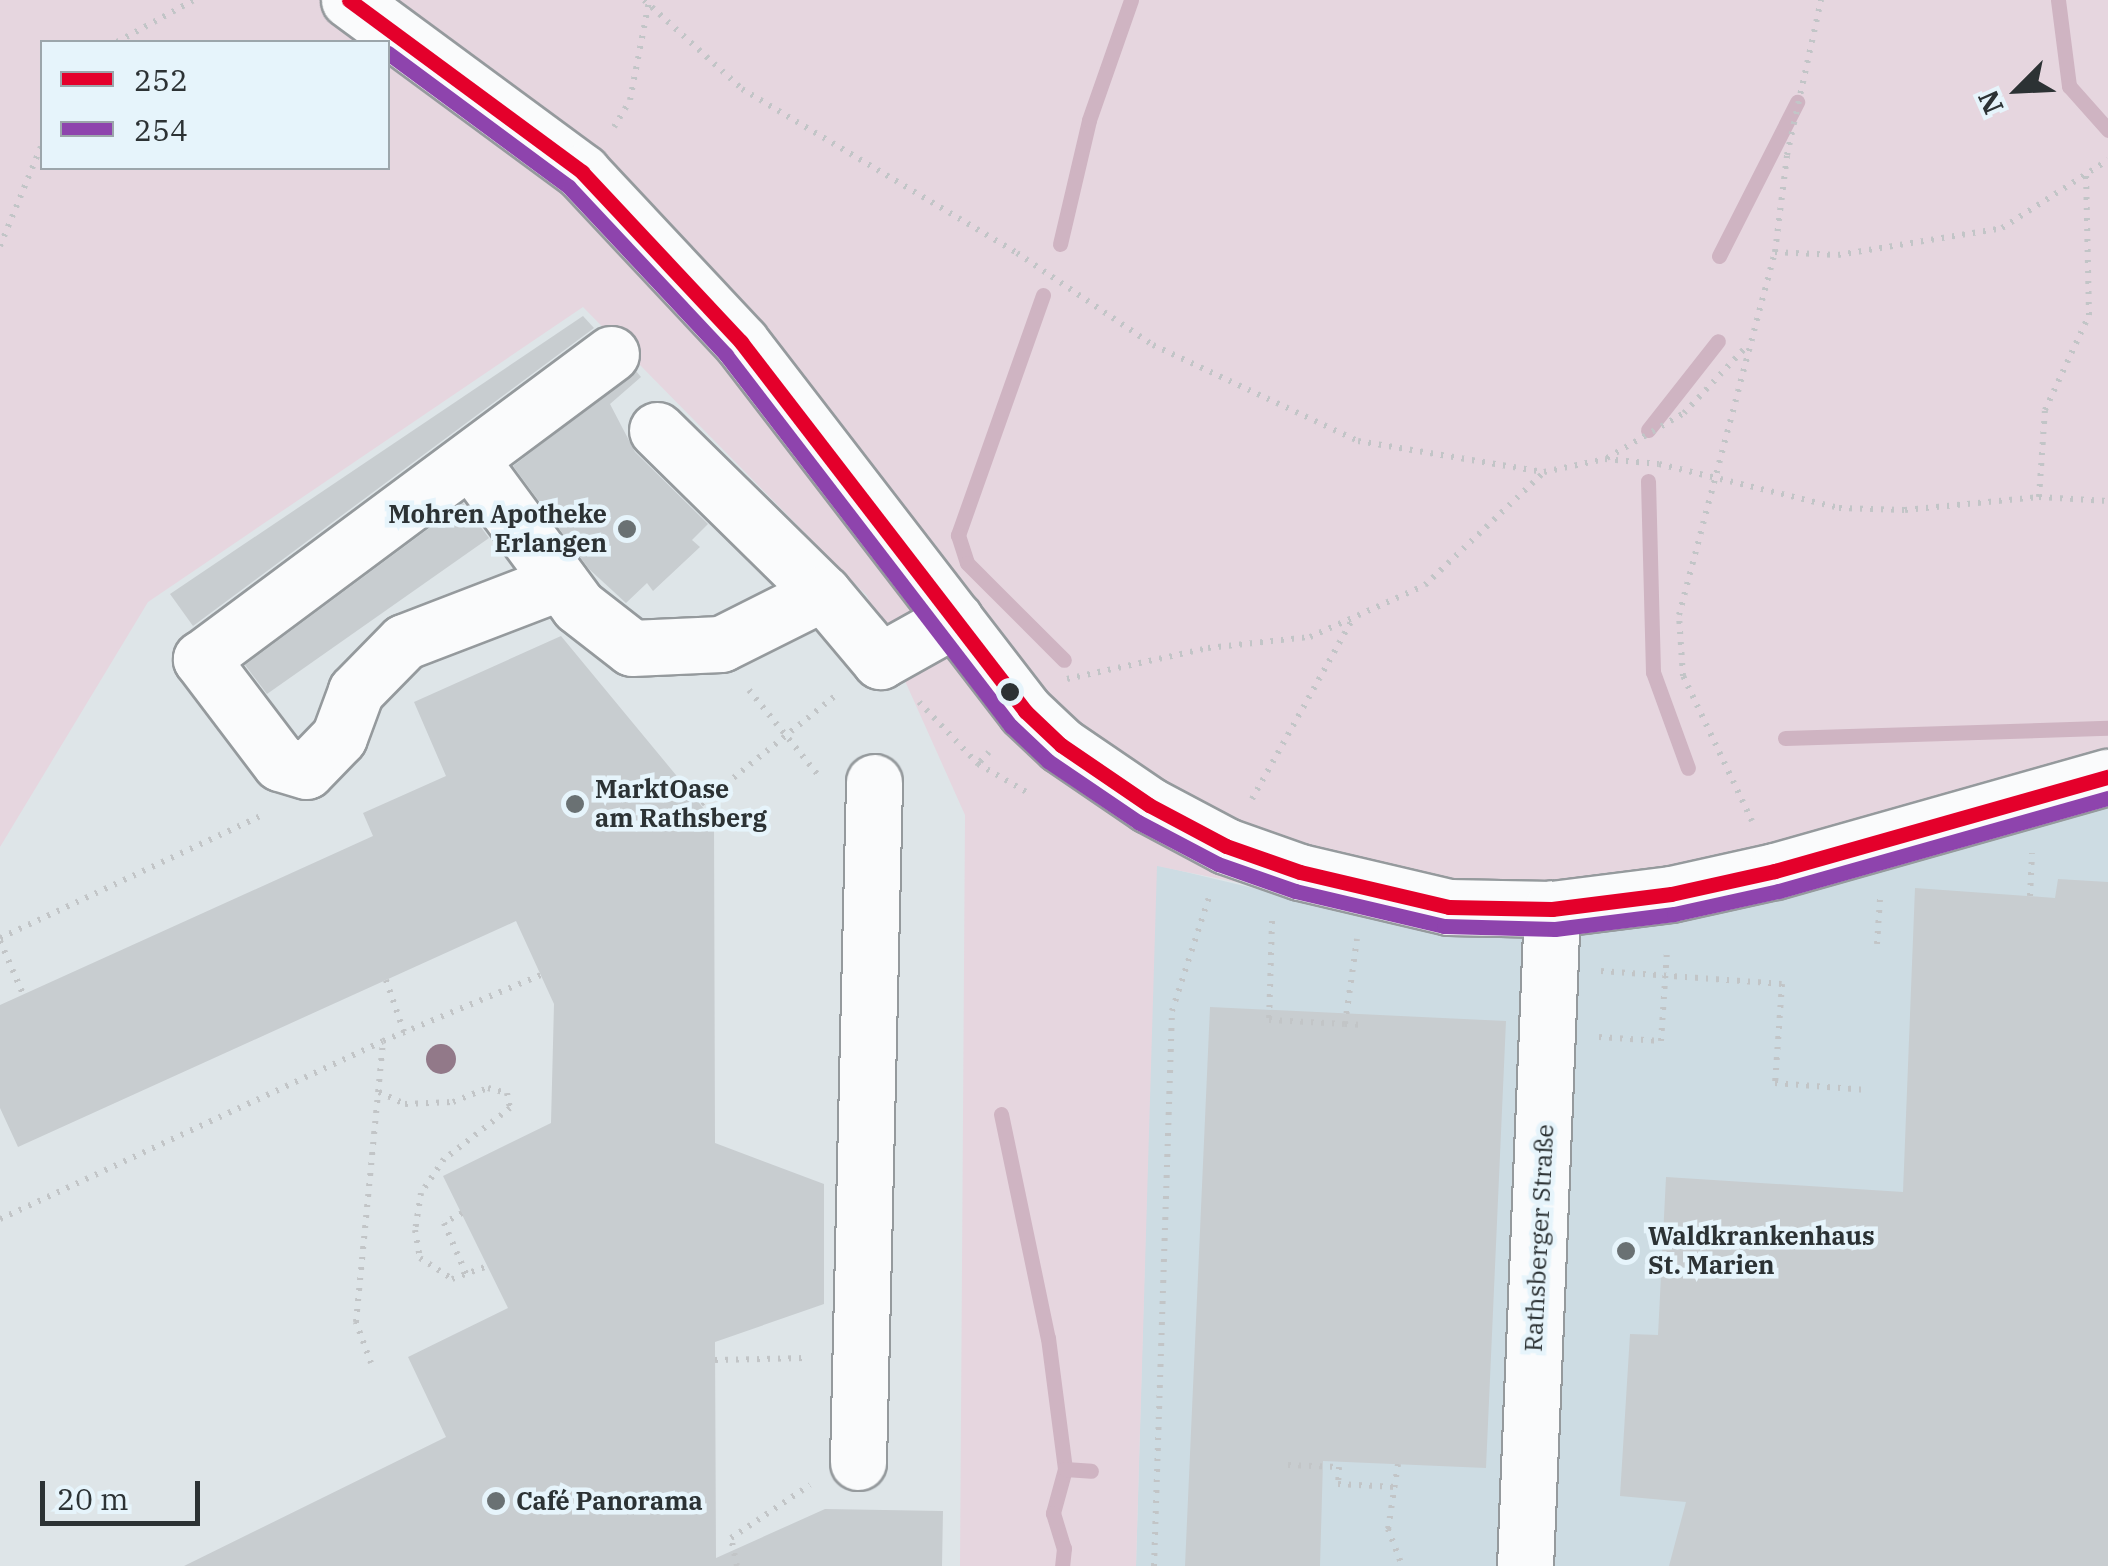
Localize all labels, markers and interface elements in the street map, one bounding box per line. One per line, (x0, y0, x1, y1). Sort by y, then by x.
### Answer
legend (40, 40, 390, 170)
north arrow (1968, 40, 2068, 140)
text: 252 (134, 60, 188, 99)
text: N (1969, 85, 2012, 120)
text: 254 (134, 110, 188, 149)
place label: Mohren Apotheke Erlangen (388, 500, 607, 559)
marker: Mohren Apotheke Erlangen (616, 518, 638, 540)
unlabelled marker (1000, 682, 1020, 702)
place label: MarktOase am Rathsberg (595, 775, 767, 834)
marker: MarktOase am Rathsberg (564, 793, 586, 815)
street label: Rathsberger Straße (1518, 1123, 1560, 1353)
place label: Waldkrankenhaus St. Marien (1648, 1222, 1875, 1281)
marker: Waldkrankenhaus St. Marien (1613, 1238, 1639, 1264)
scale bar (45, 1461, 205, 1523)
text: 20 m (57, 1479, 129, 1518)
place label: Café Panorama (516, 1486, 703, 1516)
marker: Café Panorama (485, 1490, 507, 1512)

